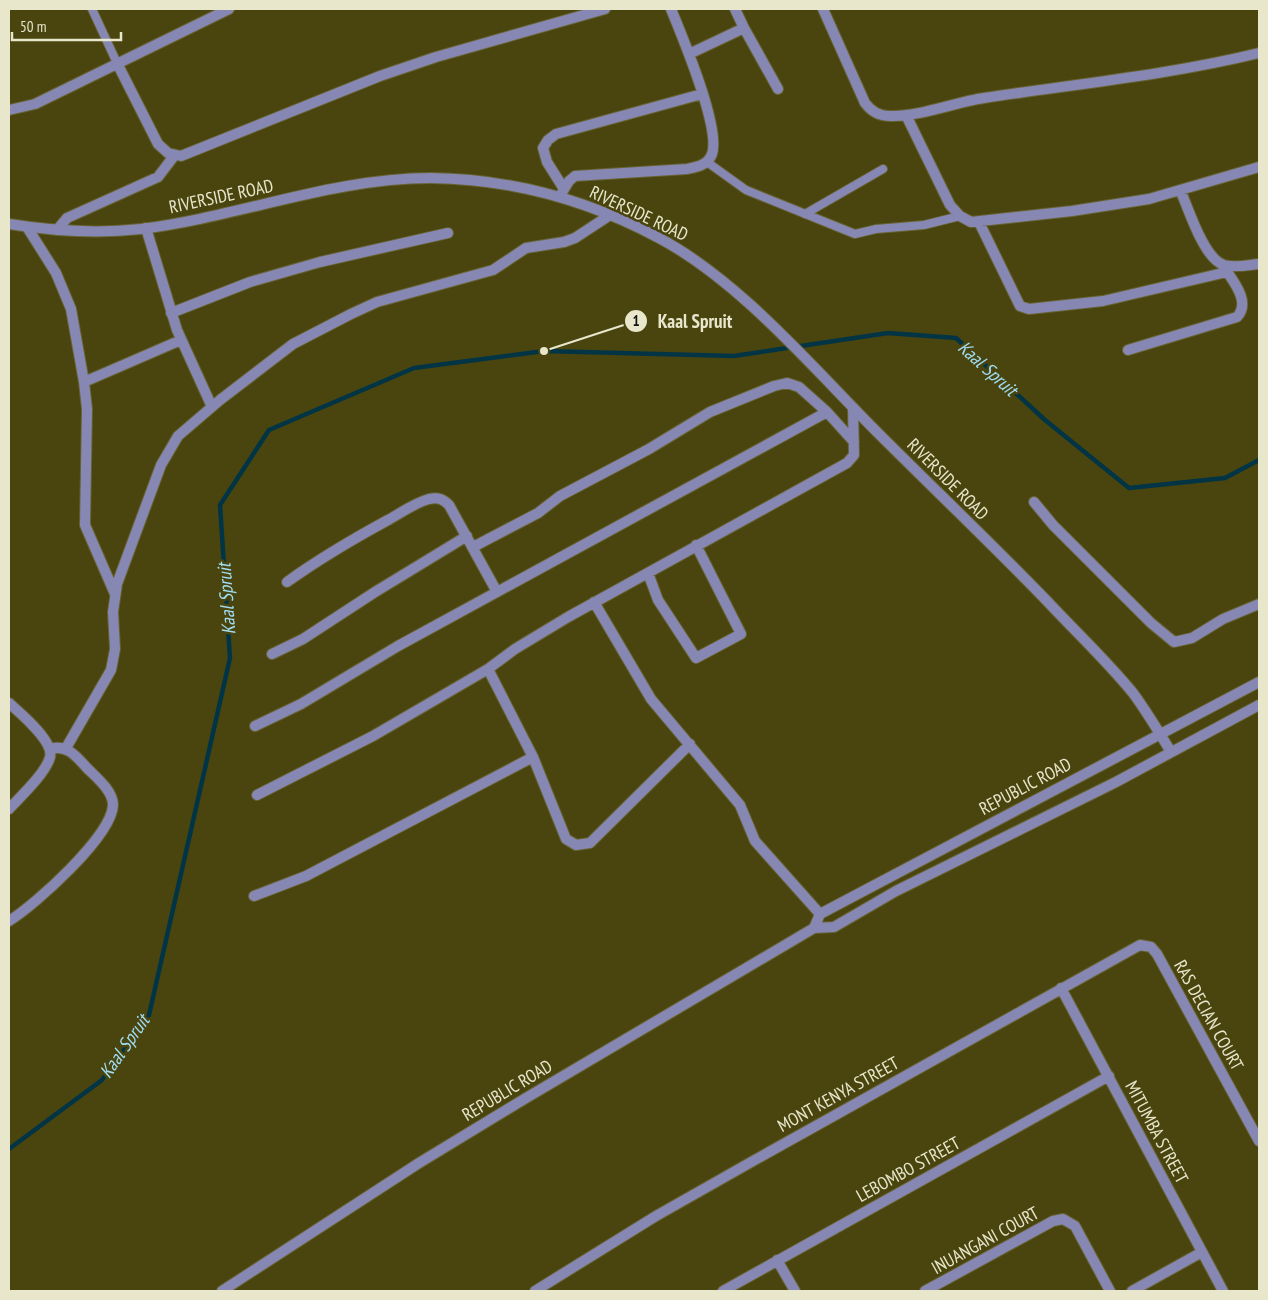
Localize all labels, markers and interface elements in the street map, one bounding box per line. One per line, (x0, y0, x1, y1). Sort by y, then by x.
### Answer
scale bar (12, 10, 121, 42)
text: 50 m (20, 17, 46, 36)
street label: RIVERSIDE ROAD (167, 174, 275, 218)
street label: RIVERSIDE ROAD (586, 180, 692, 246)
callout: Kaal Spruit (623, 304, 743, 338)
text: Kaal Spruit (658, 309, 733, 333)
text: 1 (632, 311, 640, 330)
water label: Kaal Spruit (953, 335, 1025, 403)
street label: RIVERSIDE ROAD (902, 433, 994, 525)
water label: Kaal Spruit (211, 560, 240, 636)
street label: REPUBLIC ROAD (975, 752, 1075, 820)
street label: RAS DECIAN COURT (1169, 956, 1249, 1074)
water label: Kaal Spruit (94, 1007, 156, 1082)
street label: MONT KENYA STREET (773, 1051, 903, 1137)
street label: REPUBLIC ROAD (458, 1054, 556, 1126)
street label: MITUMBA STREET (1120, 1077, 1194, 1187)
street label: LEBOMBO STREET (852, 1131, 964, 1207)
street label: INUANGANI COURT (927, 1201, 1043, 1279)

